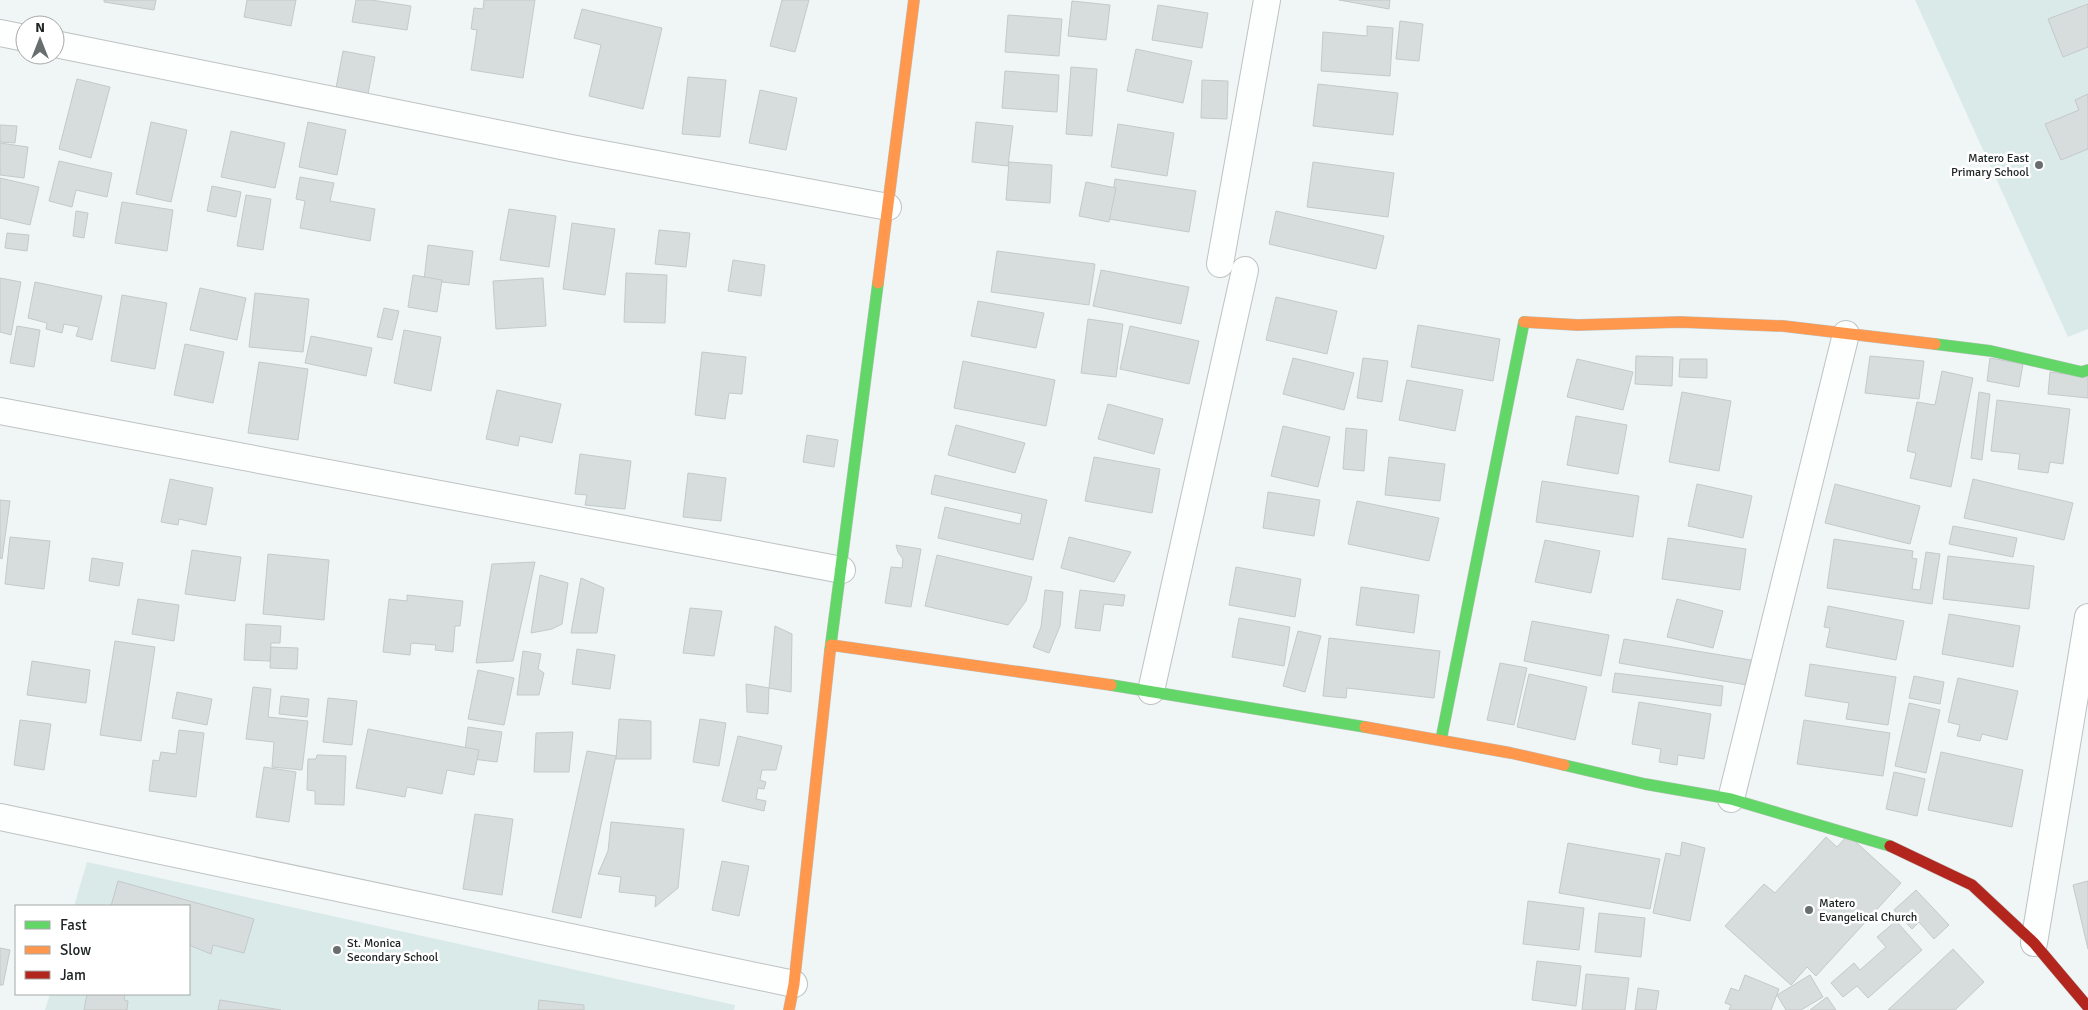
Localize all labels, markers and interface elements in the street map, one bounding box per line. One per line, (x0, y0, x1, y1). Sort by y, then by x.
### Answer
north arrow (15, 15, 65, 65)
text: N (35, 19, 45, 36)
place label: Matero East Primary School (1951, 151, 2029, 180)
marker: Matero East Primary School (2033, 159, 2045, 171)
place label: Matero Evangelical Church (1819, 896, 1917, 925)
marker: Matero Evangelical Church (1803, 904, 1815, 916)
legend (15, 905, 190, 995)
text: Fast (60, 916, 87, 934)
place label: St. Monica Secondary School (347, 936, 439, 965)
text: Slow (60, 941, 91, 959)
marker: St. Monica Secondary School (331, 944, 343, 956)
text: Jam (60, 966, 86, 984)

